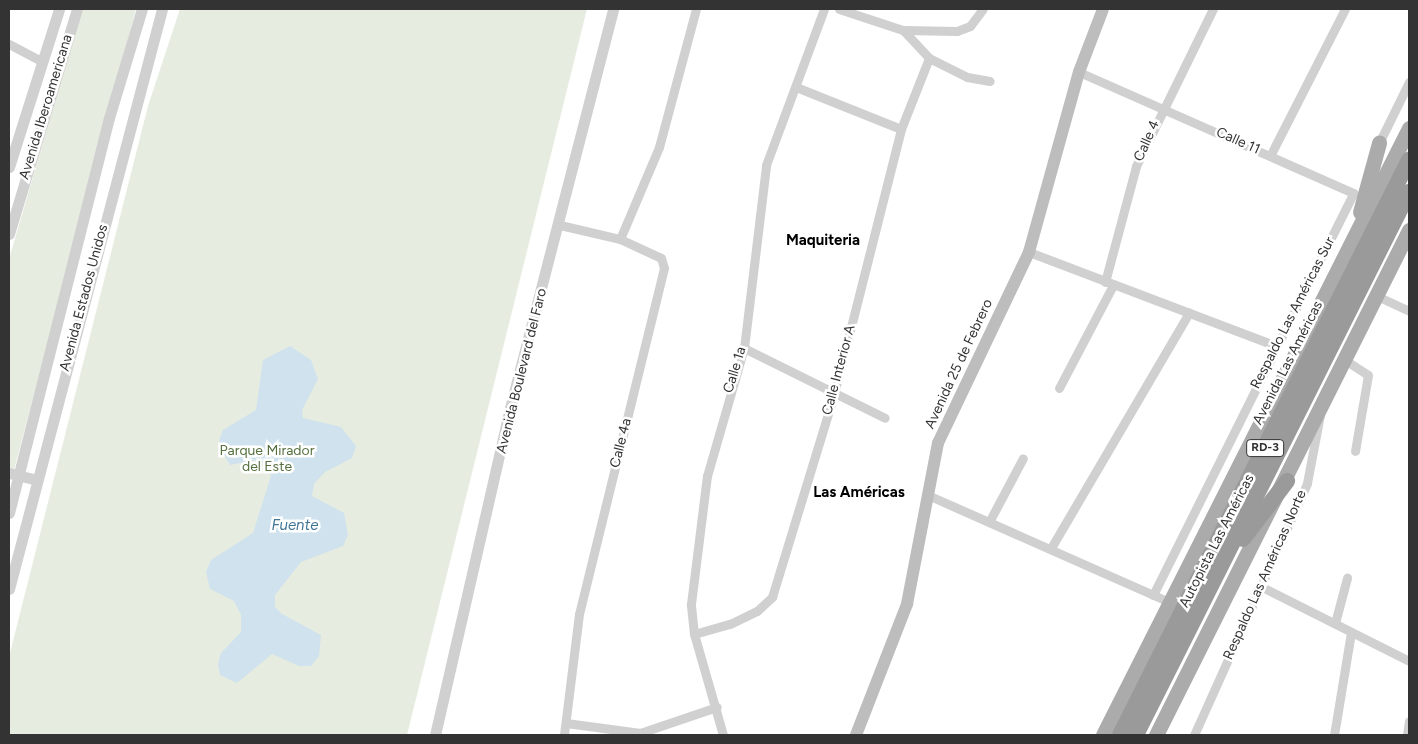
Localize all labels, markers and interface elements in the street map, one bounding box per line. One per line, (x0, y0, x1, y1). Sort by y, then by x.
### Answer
street label: Avenida Iberoamericana (16, 32, 76, 182)
street label: Calle 4 (1131, 118, 1163, 164)
street label: Calle 11 (1214, 124, 1262, 158)
street label: Avenida Estados Unidos (56, 223, 112, 373)
district label: Maquiteria (786, 232, 860, 250)
street label: Respaldo Las Américas Sur (1247, 234, 1339, 392)
street label: Avenida Boulevard del Faro (493, 287, 551, 455)
street label: Avenida 25 de Febrero (922, 296, 996, 432)
street label: Avenida Las Américas (1250, 298, 1326, 428)
street label: Calle Interior A (819, 323, 859, 417)
street label: Calle 1a (720, 345, 750, 395)
street label: Calle 4a (607, 417, 635, 469)
road number: RD-3 (1245, 438, 1285, 458)
park label: Parque Mirador del Este (220, 443, 314, 476)
street label: Autopista Las Américas (1176, 472, 1258, 610)
district label: Las Américas (813, 484, 905, 502)
street label: Respaldo Las Américas Norte (1220, 488, 1310, 662)
water label: Fuente (272, 517, 318, 535)

